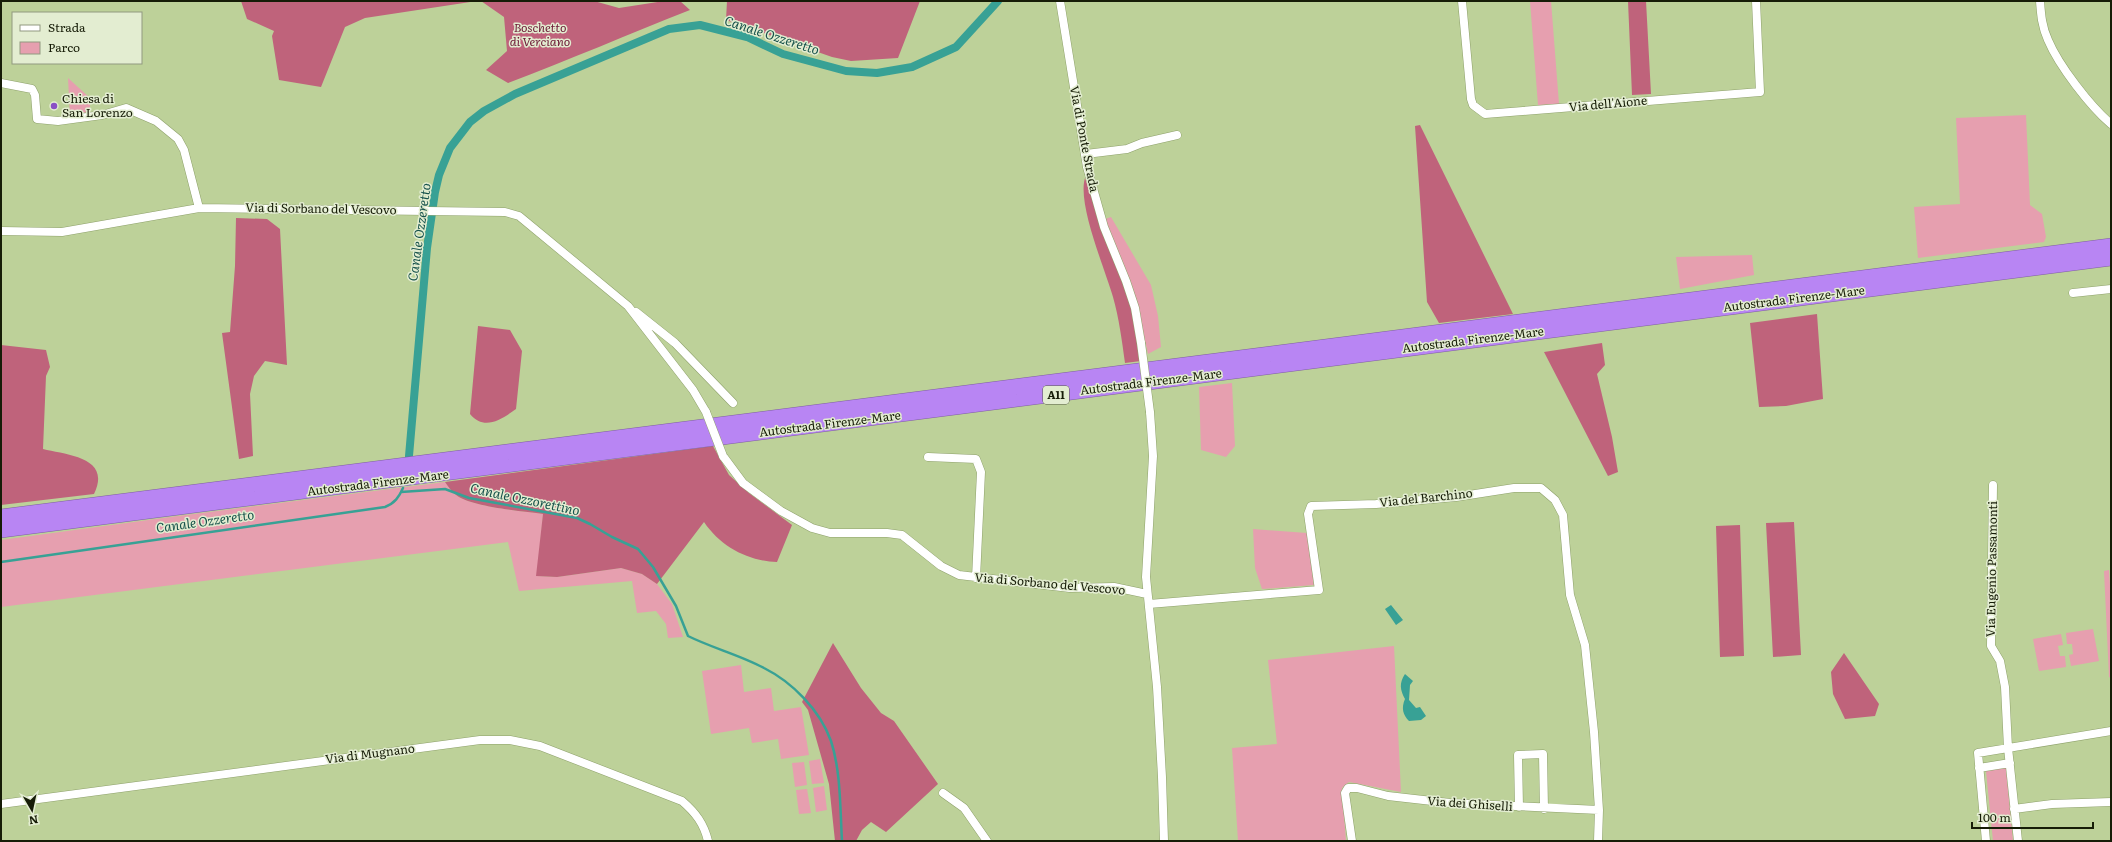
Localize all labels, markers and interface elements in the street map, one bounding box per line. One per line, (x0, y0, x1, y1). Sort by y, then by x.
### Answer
water label: Canale Ozzeretto (722, 10, 822, 59)
legend (12, 12, 142, 64)
text: Strada (48, 18, 86, 36)
park label: Boschetto di Verciano (510, 18, 570, 50)
text: Parco (48, 38, 80, 56)
street label: Via di Ponte Strada (1066, 84, 1104, 194)
place label: Chiesa di San Lorenzo (62, 89, 133, 121)
street label: Via dell'Aione (1568, 91, 1648, 115)
marker: Chiesa di San Lorenzo (49, 101, 59, 111)
water label: Canale Ozzeretto (402, 182, 435, 282)
street label: Via di Sorbano del Vescovo (245, 198, 397, 218)
street label: Autostrada Firenze-Mare (1722, 280, 1866, 316)
street label: Autostrada Firenze-Mare (1401, 321, 1545, 357)
street label: Autostrada Firenze-Mare (1079, 363, 1223, 399)
road number: A11 (1043, 386, 1069, 404)
street label: Autostrada Firenze-Mare (758, 405, 902, 441)
street label: Autostrada Firenze-Mare (306, 464, 450, 500)
water label: Canale Ozzorettino (469, 478, 582, 519)
street label: Via del Barchino (1378, 483, 1473, 511)
street label: Via Eugenio Passamonti (1981, 501, 2001, 637)
water label: Canale Ozzeretto (155, 504, 255, 537)
street label: Via di Sorbano del Vescovo (974, 567, 1126, 599)
street label: Via di Mugnano (324, 739, 416, 767)
north arrow (12, 790, 52, 830)
street label: Via dei Ghiselli (1427, 791, 1514, 815)
scale bar (1972, 804, 2093, 830)
text: 100 m (1978, 808, 2011, 826)
text: N (28, 812, 40, 829)

